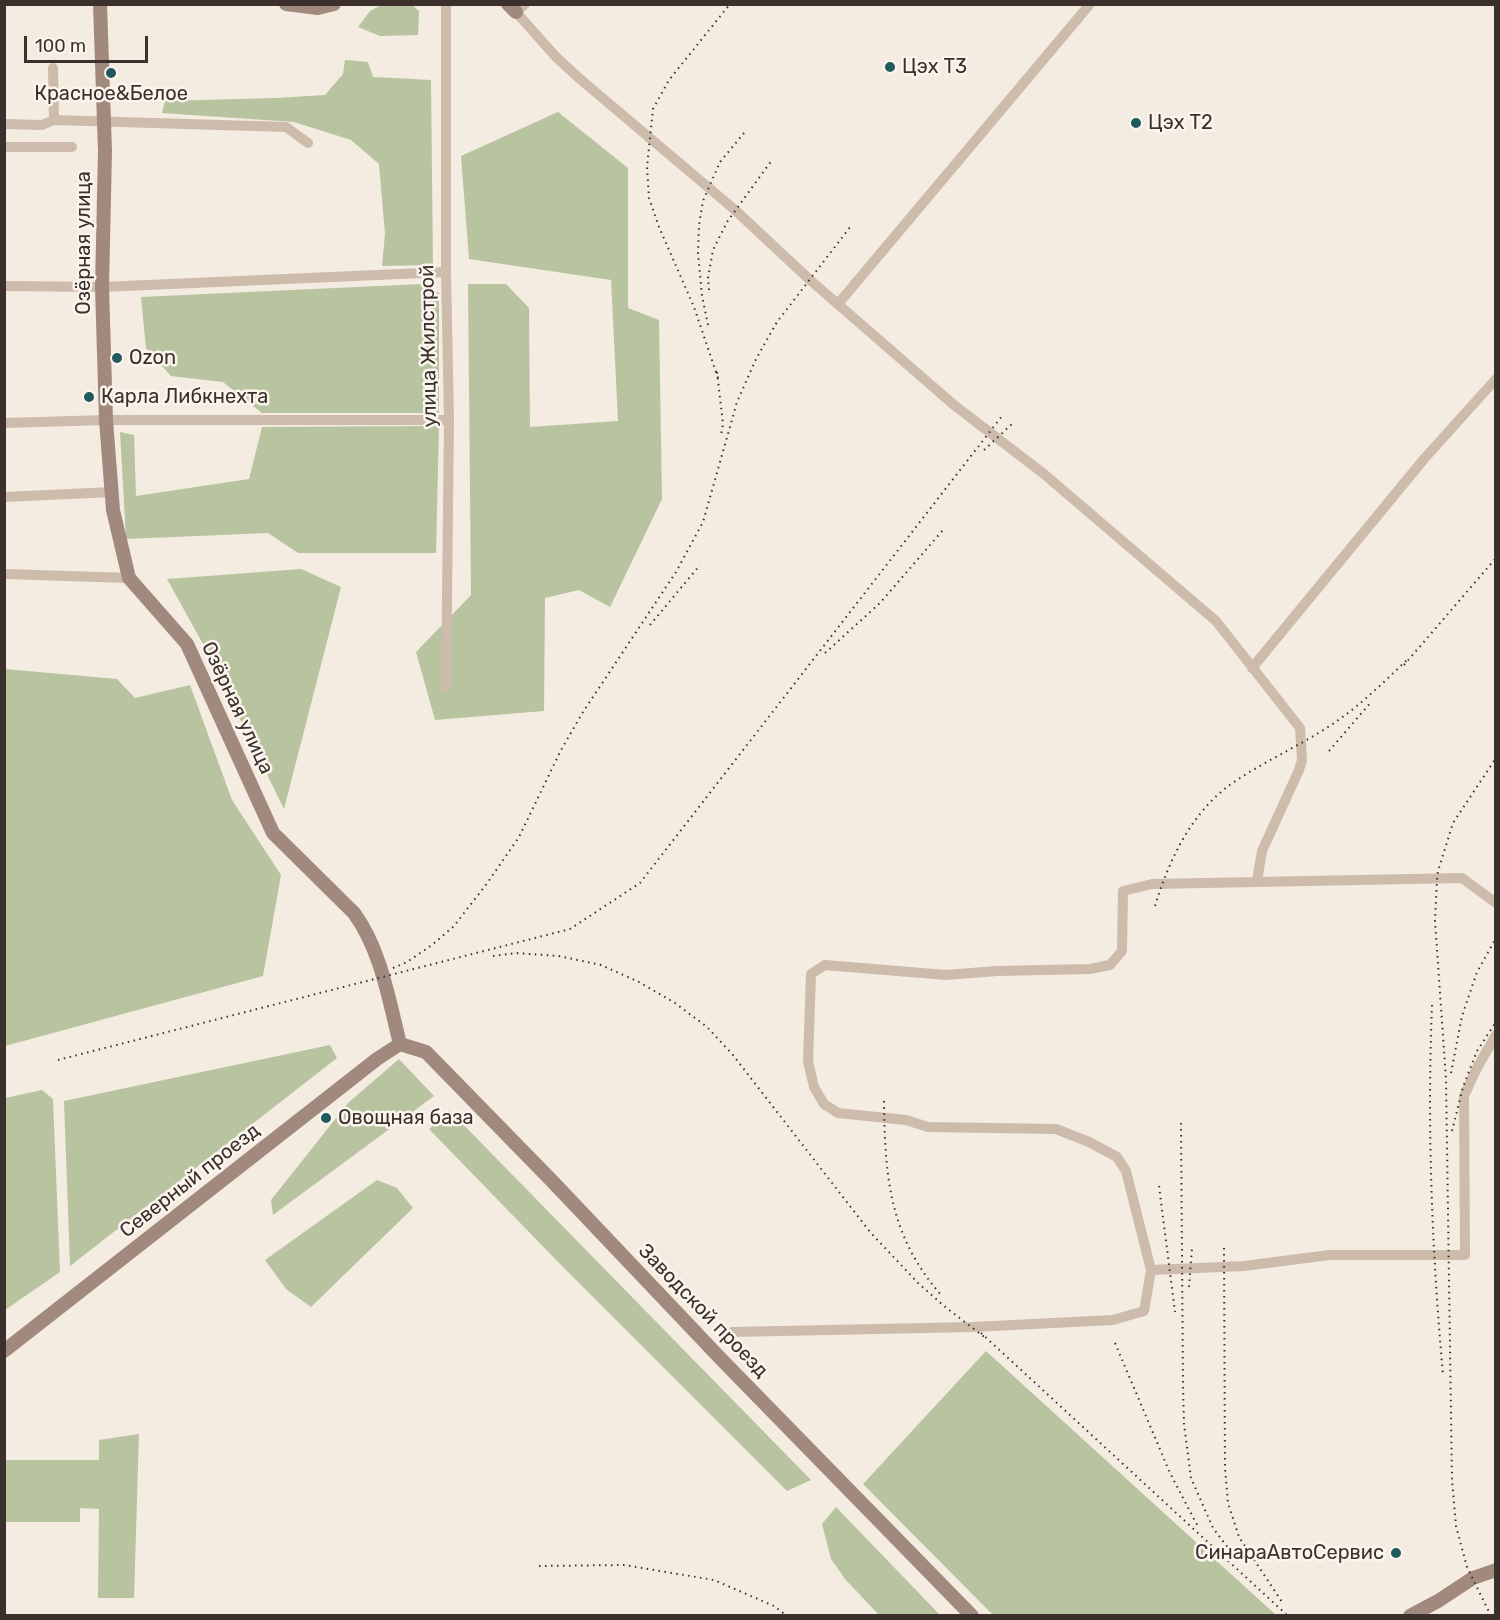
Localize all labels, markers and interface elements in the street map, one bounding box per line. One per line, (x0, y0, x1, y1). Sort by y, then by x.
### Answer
scale bar (27, 24, 152, 62)
text: 100 m (35, 35, 86, 57)
place label: Цэх Т3 (902, 55, 967, 79)
marker: Цэх Т3 (883, 60, 897, 74)
marker: Красное&Белое (104, 66, 118, 80)
place label: Красное&Белое (34, 82, 188, 106)
place label: Цэх Т2 (1148, 111, 1213, 135)
marker: Цэх Т2 (1129, 116, 1143, 130)
street label: Озёрная улица (72, 171, 96, 315)
street label: улица Жилстрой (416, 264, 442, 428)
place label: Ozon (129, 346, 176, 370)
marker: Ozon (110, 351, 124, 365)
place label: Карла Либкнехта (101, 385, 268, 409)
marker: Карла Либкнехта (82, 390, 96, 404)
street label: Озёрная улица (196, 638, 278, 778)
place label: Овощная база (338, 1106, 473, 1130)
marker: Овощная база (319, 1111, 333, 1125)
street label: Северный проезд (115, 1119, 265, 1243)
street label: Заводской проезд (633, 1239, 773, 1383)
place label: СинараАвтоСервис (1195, 1541, 1384, 1565)
marker: СинараАвтоСервис (1389, 1546, 1403, 1560)

